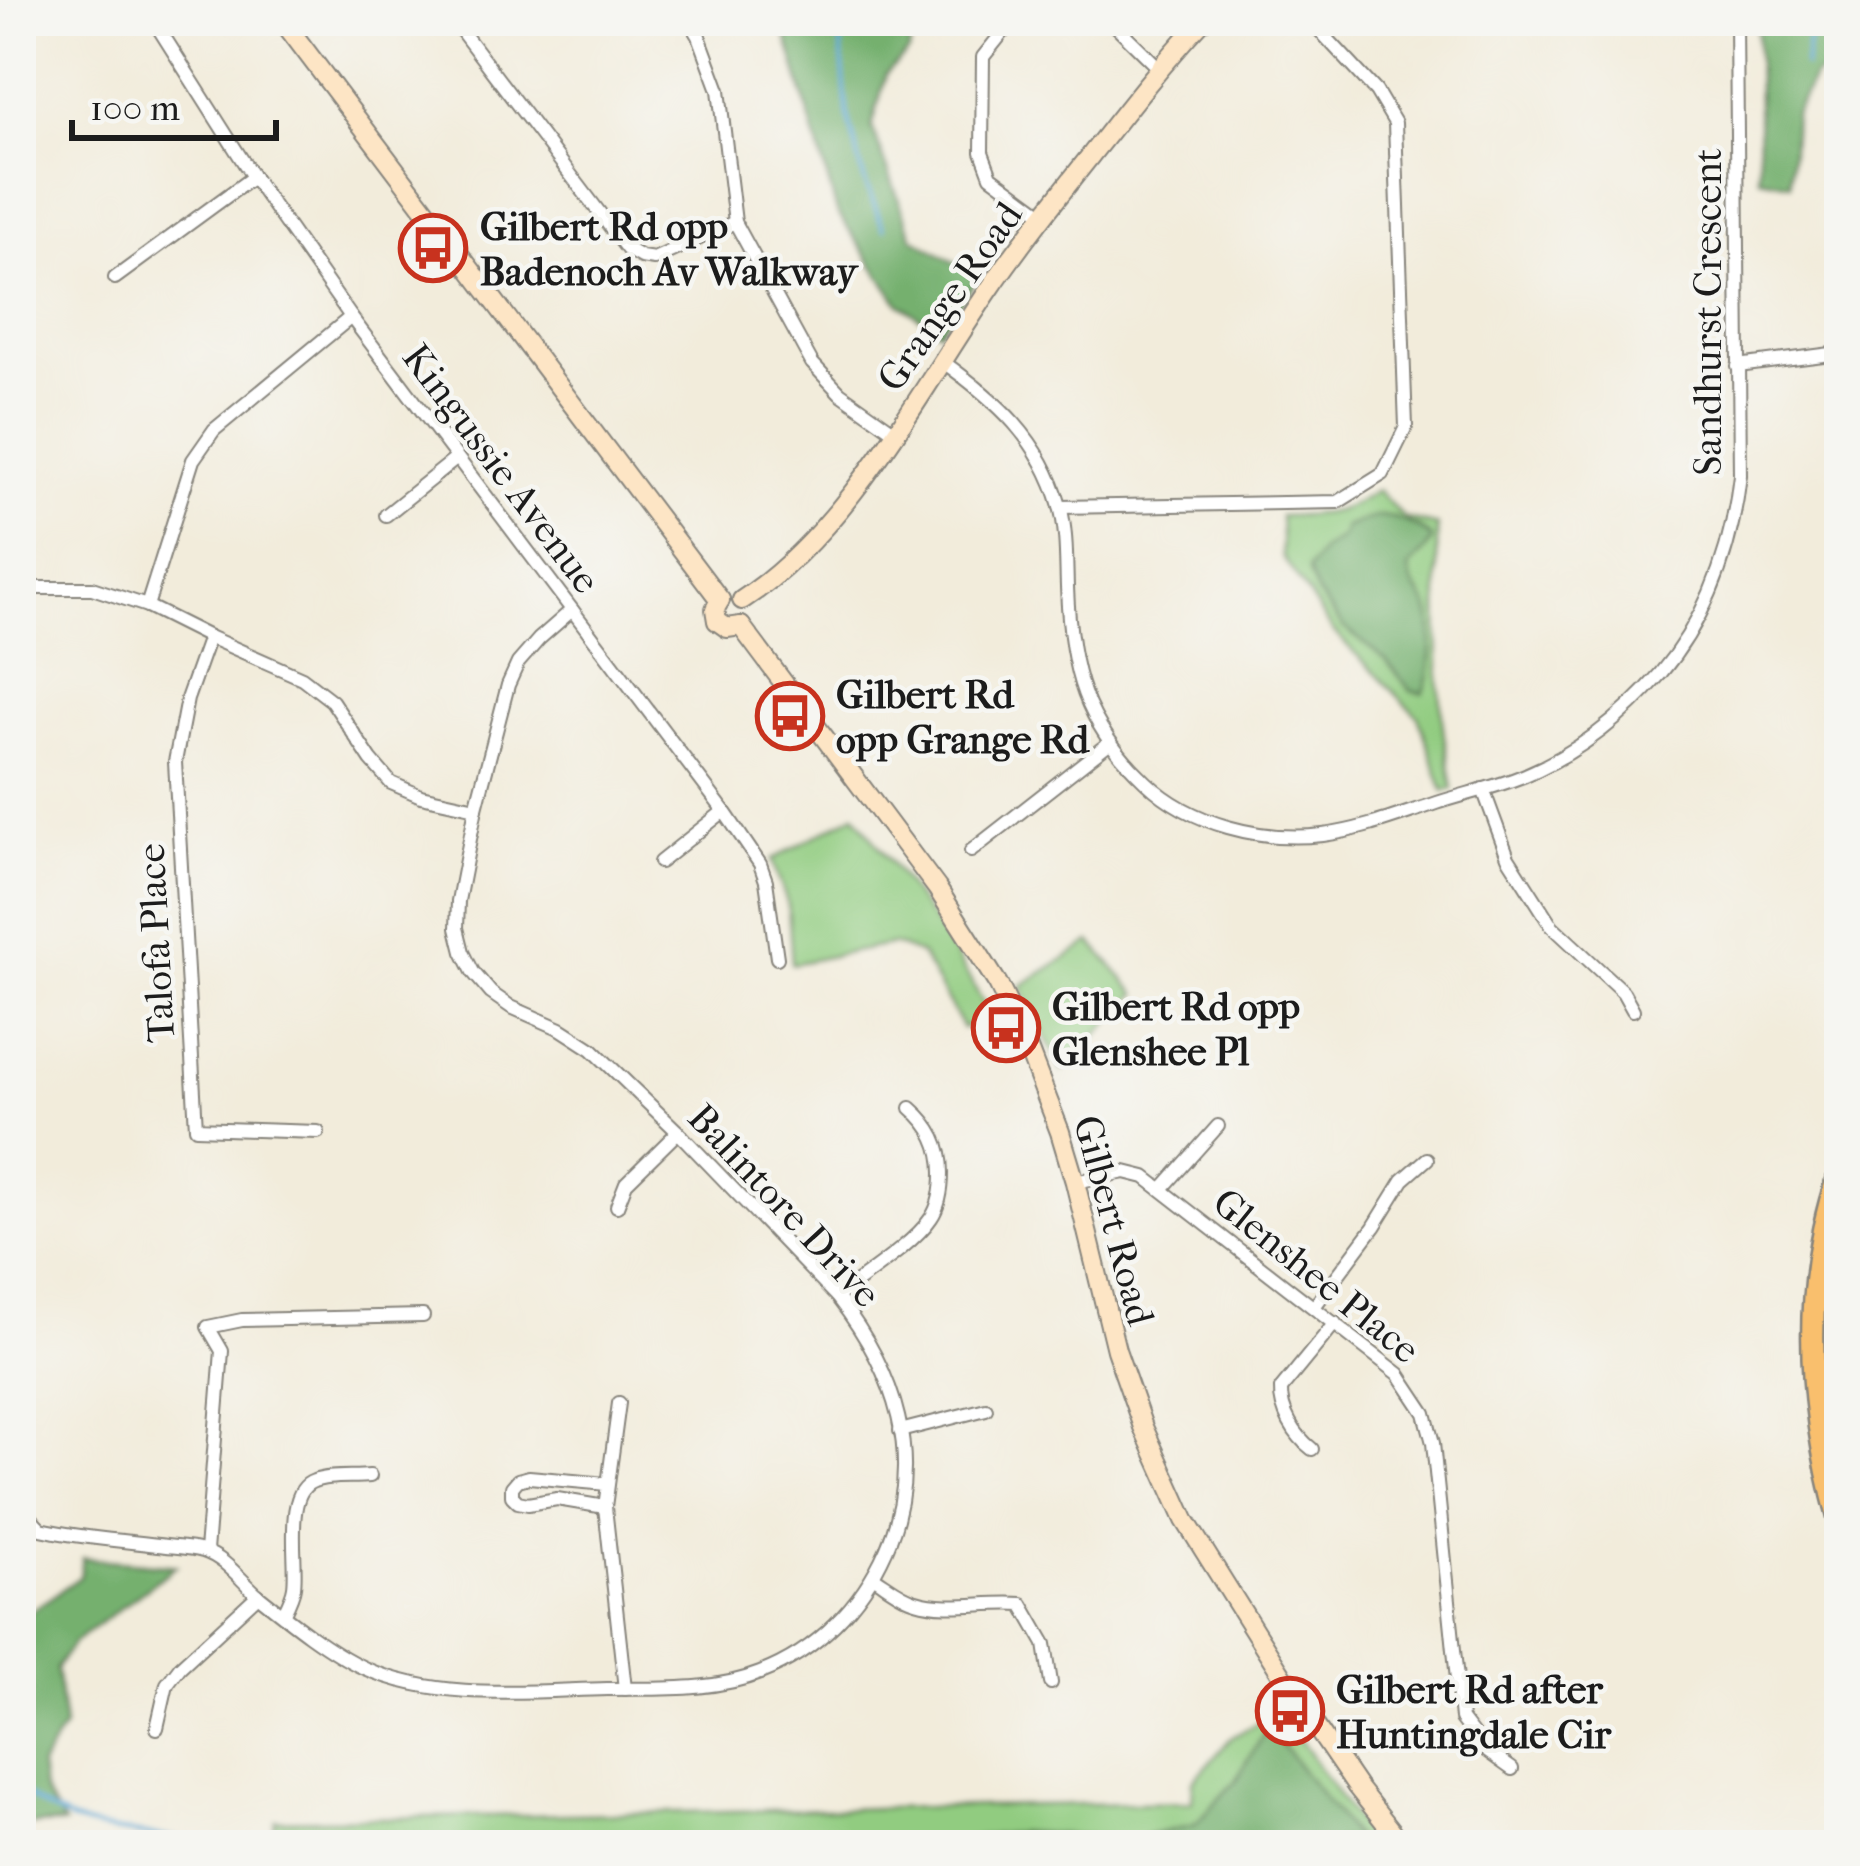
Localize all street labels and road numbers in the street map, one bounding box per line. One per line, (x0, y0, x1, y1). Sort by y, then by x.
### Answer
street label: Sandhurst Crescent (1685, 148, 1731, 476)
street label: Grange Road (868, 193, 1032, 400)
street label: Kingussie Avenue (393, 335, 610, 602)
street label: Talofa Place (128, 842, 184, 1044)
street label: Balintore Drive (679, 1095, 890, 1317)
street label: Gilbert Road (1064, 1110, 1164, 1331)
street label: Glenshee Place (1204, 1179, 1429, 1373)

